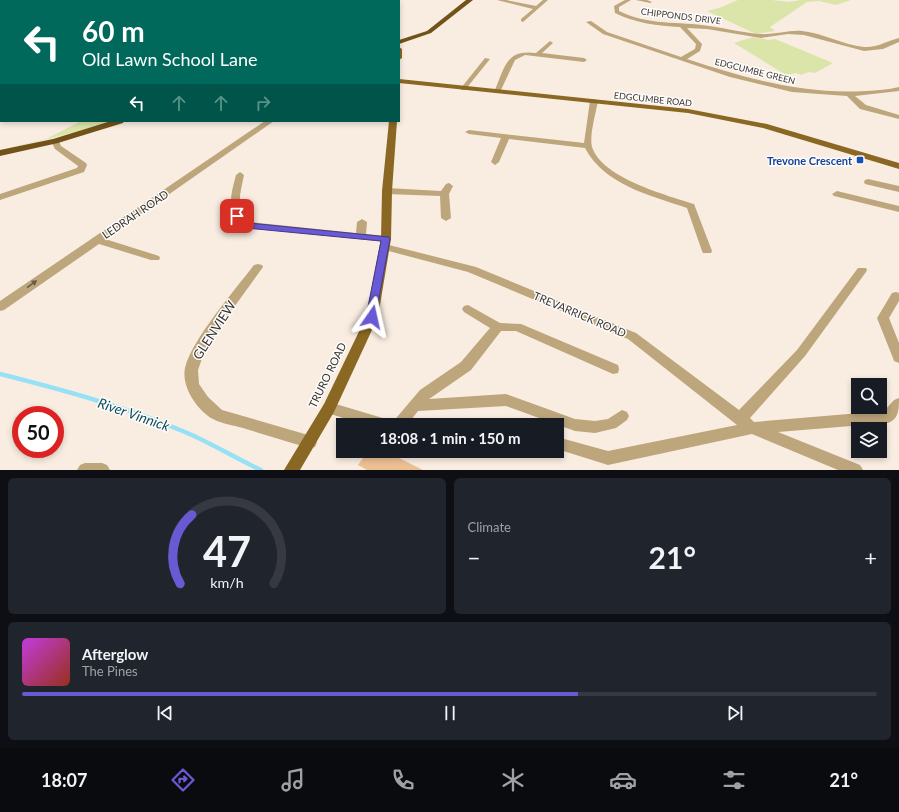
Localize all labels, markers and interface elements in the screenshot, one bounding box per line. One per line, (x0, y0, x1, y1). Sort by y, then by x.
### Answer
street label: CHIPPONDS DRIVE (640, 6, 722, 26)
text: 60 m (82, 14, 145, 48)
icon: left (16, 16, 68, 68)
text: Old Lawn School Lane (82, 48, 257, 70)
street label: EDGCUMBE GREEN (714, 56, 796, 86)
street label: EDGCUMBE ROAD (613, 89, 693, 109)
icon: left (126, 92, 148, 114)
icon: ahead (168, 92, 190, 114)
icon: ahead (210, 92, 232, 114)
icon: right (252, 92, 274, 114)
place label: Trevone Crescent (767, 154, 853, 167)
marker: Trevone Crescent (855, 155, 865, 165)
street label: LEDRAH ROAD (99, 187, 171, 241)
pin (220, 199, 254, 233)
icon: arrive (226, 205, 248, 227)
one-way arrow (26, 280, 37, 288)
street label: TREVARRICK ROAD (532, 289, 628, 339)
position arrow (351, 296, 393, 338)
street label: GLENVIEW (189, 297, 239, 362)
street label: TRURO ROAD (306, 340, 348, 410)
map controls (851, 378, 887, 458)
button: search (851, 378, 887, 414)
water label: River Vinnick (96, 394, 173, 434)
speed limit sign: 50 (12, 406, 64, 458)
button: layers (851, 422, 887, 458)
text: 18:08 · 1 min · 150 m (380, 429, 520, 447)
text: Climate (468, 519, 511, 535)
text: 47 (203, 526, 251, 576)
text: 21° (649, 539, 696, 575)
text: − (468, 544, 480, 571)
text: + (864, 544, 877, 571)
text: km/h (210, 574, 243, 591)
text: Afterglow (82, 645, 148, 663)
text: The Pines (82, 663, 138, 679)
icon: previous (154, 702, 176, 724)
icon: pause (439, 702, 461, 724)
icon: next (724, 702, 746, 724)
icon: directions (169, 766, 197, 794)
icon: music (279, 766, 307, 794)
icon: phone (389, 766, 417, 794)
icon: climate (499, 766, 527, 794)
icon: car (609, 766, 637, 794)
icon: filters (720, 766, 748, 794)
text: 18:07 (41, 769, 87, 791)
text: 21° (830, 769, 858, 791)

